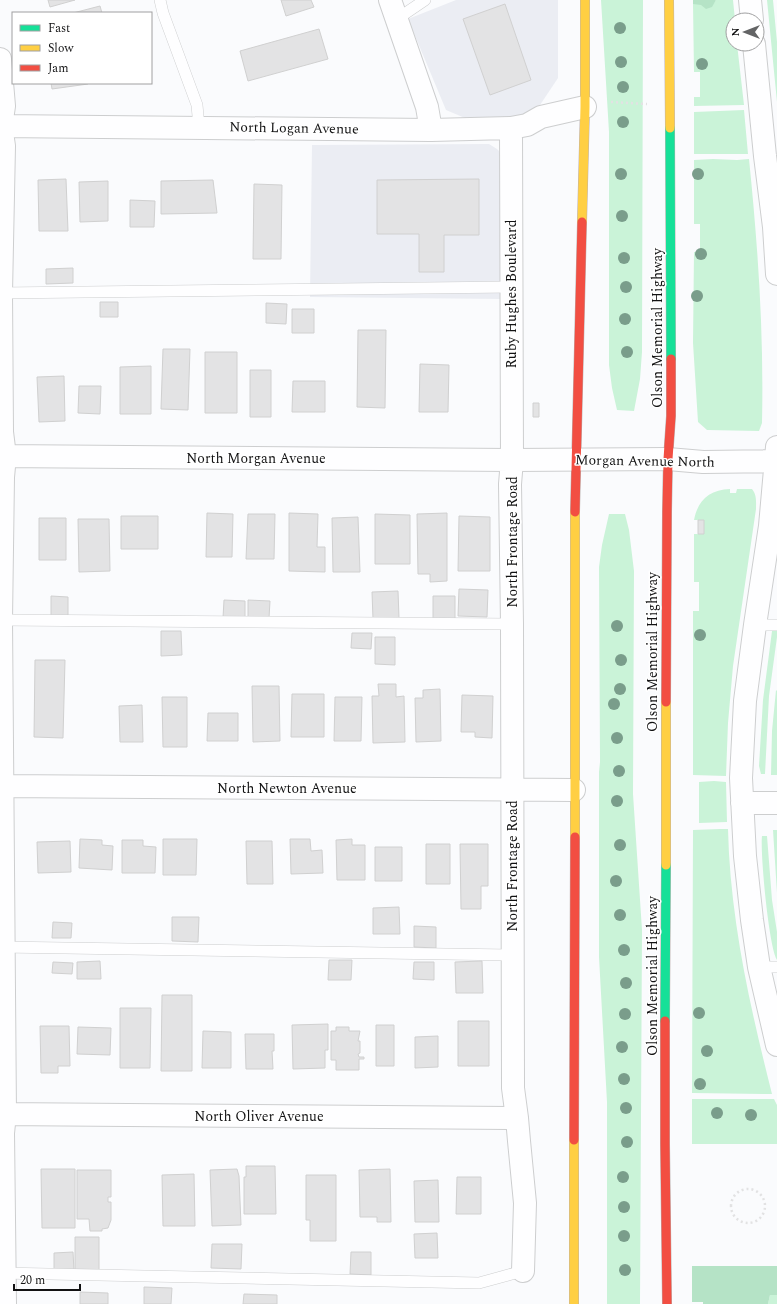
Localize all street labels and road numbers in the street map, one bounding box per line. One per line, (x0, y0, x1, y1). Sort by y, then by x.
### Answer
street label: North Logan Avenue (229, 116, 359, 140)
street label: Ruby Hughes Boulevard (501, 219, 522, 368)
street label: Olson Memorial Highway (647, 247, 668, 408)
street label: North Morgan Avenue (186, 448, 326, 469)
street label: Morgan Avenue North (575, 449, 715, 473)
street label: North Frontage Road (502, 476, 523, 608)
street label: Olson Memorial Highway (642, 571, 663, 732)
street label: North Newton Avenue (217, 778, 357, 799)
street label: North Frontage Road (502, 800, 523, 932)
street label: Olson Memorial Highway (642, 895, 663, 1056)
street label: North Oliver Avenue (194, 1106, 324, 1127)

